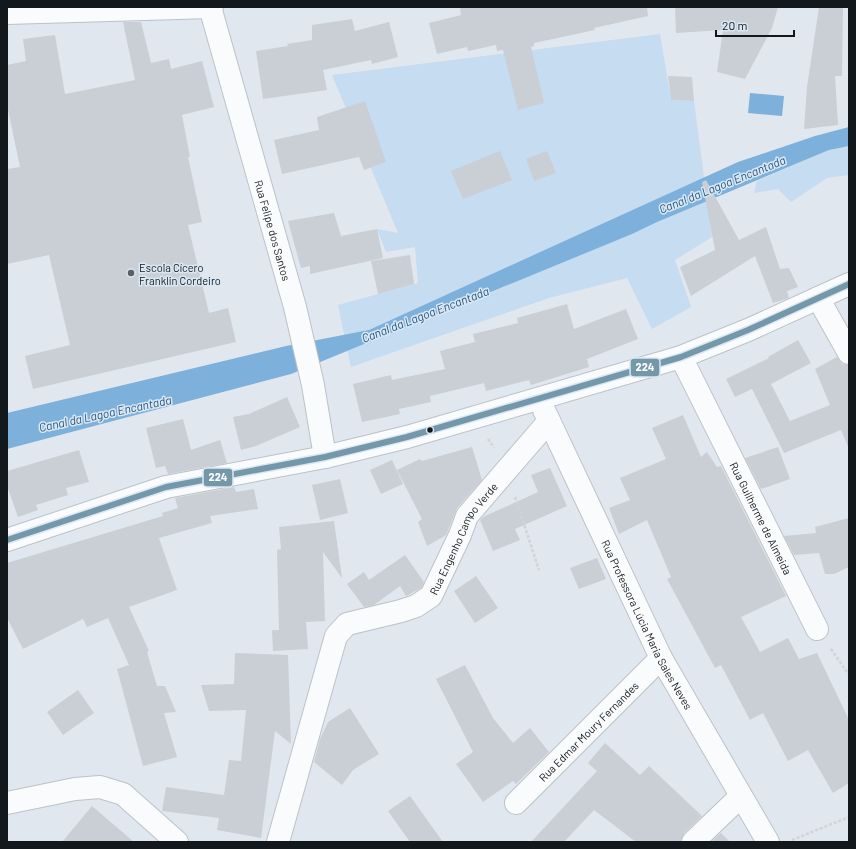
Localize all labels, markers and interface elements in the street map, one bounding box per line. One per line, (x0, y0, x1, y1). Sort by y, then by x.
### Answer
scale bar (716, 12, 794, 38)
text: 20 m (722, 18, 748, 32)
water label: Canal da Lagoa Encantada (657, 152, 787, 216)
street label: Rua Felipe dos Santos (253, 178, 294, 282)
place label: Escola Cícero Franklin Cordeiro (139, 261, 221, 287)
marker: Escola Cícero Franklin Cordeiro (126, 268, 136, 278)
water label: Canal da Lagoa Encantada (359, 283, 491, 345)
line badge: 224 (630, 358, 660, 377)
text: 224 (636, 360, 655, 373)
water label: Canal da Lagoa Encantada (37, 392, 173, 434)
unlabelled marker (425, 425, 435, 435)
street label: Rua Guilherme de Almeida (728, 460, 795, 576)
line badge: 224 (203, 468, 233, 487)
text: 224 (209, 470, 228, 483)
street label: Rua Engenho Campo Verde (426, 479, 500, 597)
street label: Rua Professora Lúcia Maria Sales Neves (600, 537, 696, 711)
street label: Rua Edmar Moury Fernandes (536, 678, 641, 783)

